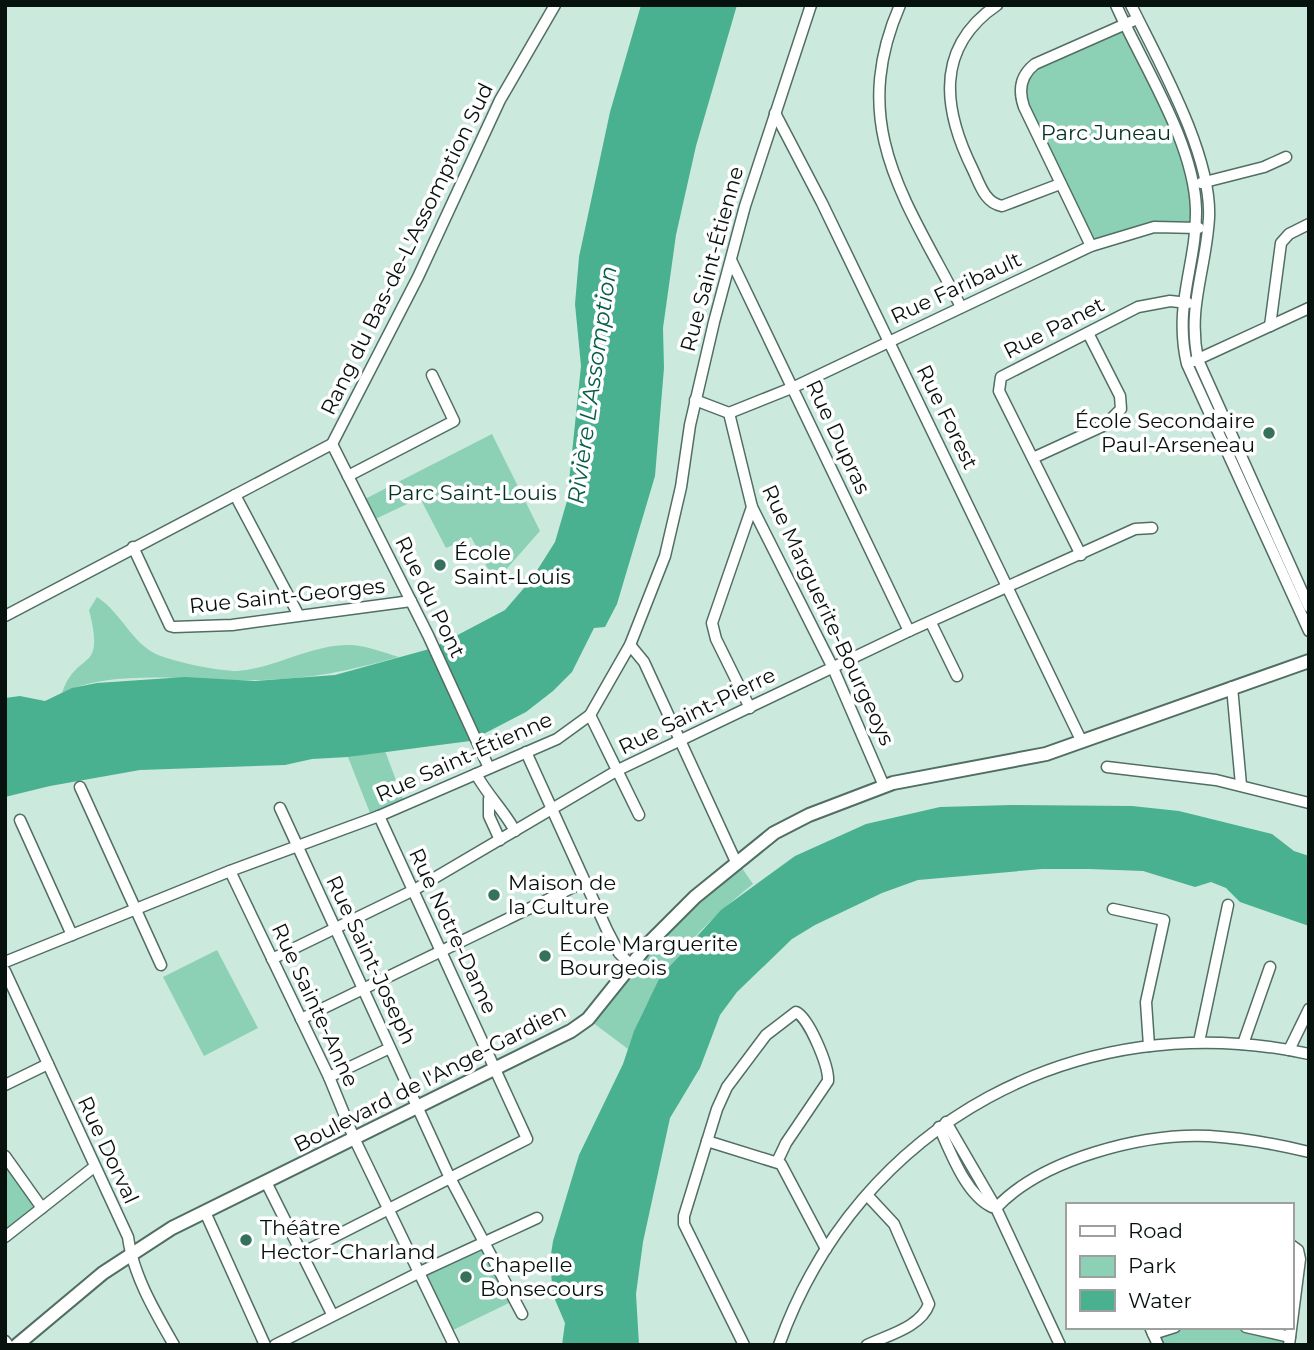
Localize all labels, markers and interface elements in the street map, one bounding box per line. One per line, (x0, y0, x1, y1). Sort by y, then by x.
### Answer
street label: Rang du Bas-de-L'Assomption Sud (315, 79, 498, 419)
park label: Parc Juneau (1041, 120, 1171, 145)
street label: Rue Saint-Étienne (675, 164, 748, 354)
street label: Rue Faribault (886, 246, 1025, 329)
water label: Rivière L'Assomption (561, 264, 623, 506)
street label: Rue Panet (999, 291, 1108, 364)
street label: Rue Forest (911, 360, 983, 473)
street label: Rue Dupras (801, 376, 876, 498)
place label: École Secondaire Paul-Arseneau (1075, 408, 1255, 457)
marker: École Secondaire Paul-Arseneau (1261, 425, 1277, 441)
park label: Parc Saint-Louis (387, 480, 557, 505)
street label: Rue Marguerite-Bourgeoys (757, 480, 900, 749)
street label: Rue du Pont (390, 532, 471, 662)
place label: École Saint-Louis (454, 540, 571, 589)
marker: École Saint-Louis (432, 557, 448, 573)
street label: Rue Saint-Georges (188, 573, 386, 618)
street label: Rue Saint-Pierre (614, 662, 779, 759)
street label: Rue Saint-Étienne (372, 706, 556, 807)
street label: Rue Notre-Dame (404, 844, 503, 1018)
place label: Maison de la Culture (508, 870, 616, 919)
street label: Rue Saint-Joseph (321, 871, 422, 1048)
marker: Maison de la Culture (486, 887, 502, 903)
street label: Rue Sainte-Anne (267, 919, 364, 1091)
place label: École Marguerite Bourgeois (559, 931, 738, 980)
marker: École Marguerite Bourgeois (537, 948, 553, 964)
street label: Boulevard de l'Ange-Gardien (289, 998, 570, 1157)
street label: Rue Dorval (73, 1092, 144, 1208)
legend (1066, 1203, 1293, 1329)
place label: Théâtre Hector-Charland (260, 1215, 436, 1264)
text: Road (1128, 1218, 1183, 1243)
marker: Théâtre Hector-Charland (238, 1232, 254, 1248)
place label: Chapelle Bonsecours (480, 1252, 604, 1301)
text: Park (1128, 1253, 1176, 1278)
marker: Chapelle Bonsecours (458, 1269, 474, 1285)
text: Water (1128, 1288, 1192, 1313)

